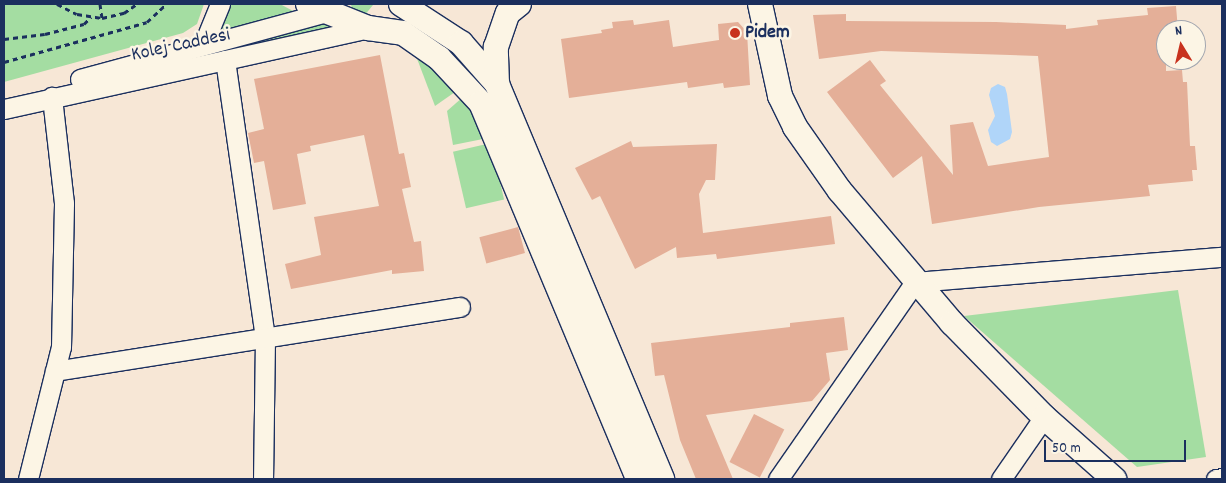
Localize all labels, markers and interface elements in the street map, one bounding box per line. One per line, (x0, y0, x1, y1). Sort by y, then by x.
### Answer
north arrow (1156, 20, 1206, 70)
place label: Pidem (745, 21, 790, 45)
text: N (1174, 21, 1184, 42)
street label: Kolej Caddesi (129, 24, 233, 68)
marker: Pidem (729, 27, 741, 39)
scale bar (1046, 430, 1188, 462)
text: 50 m (1052, 438, 1081, 460)

